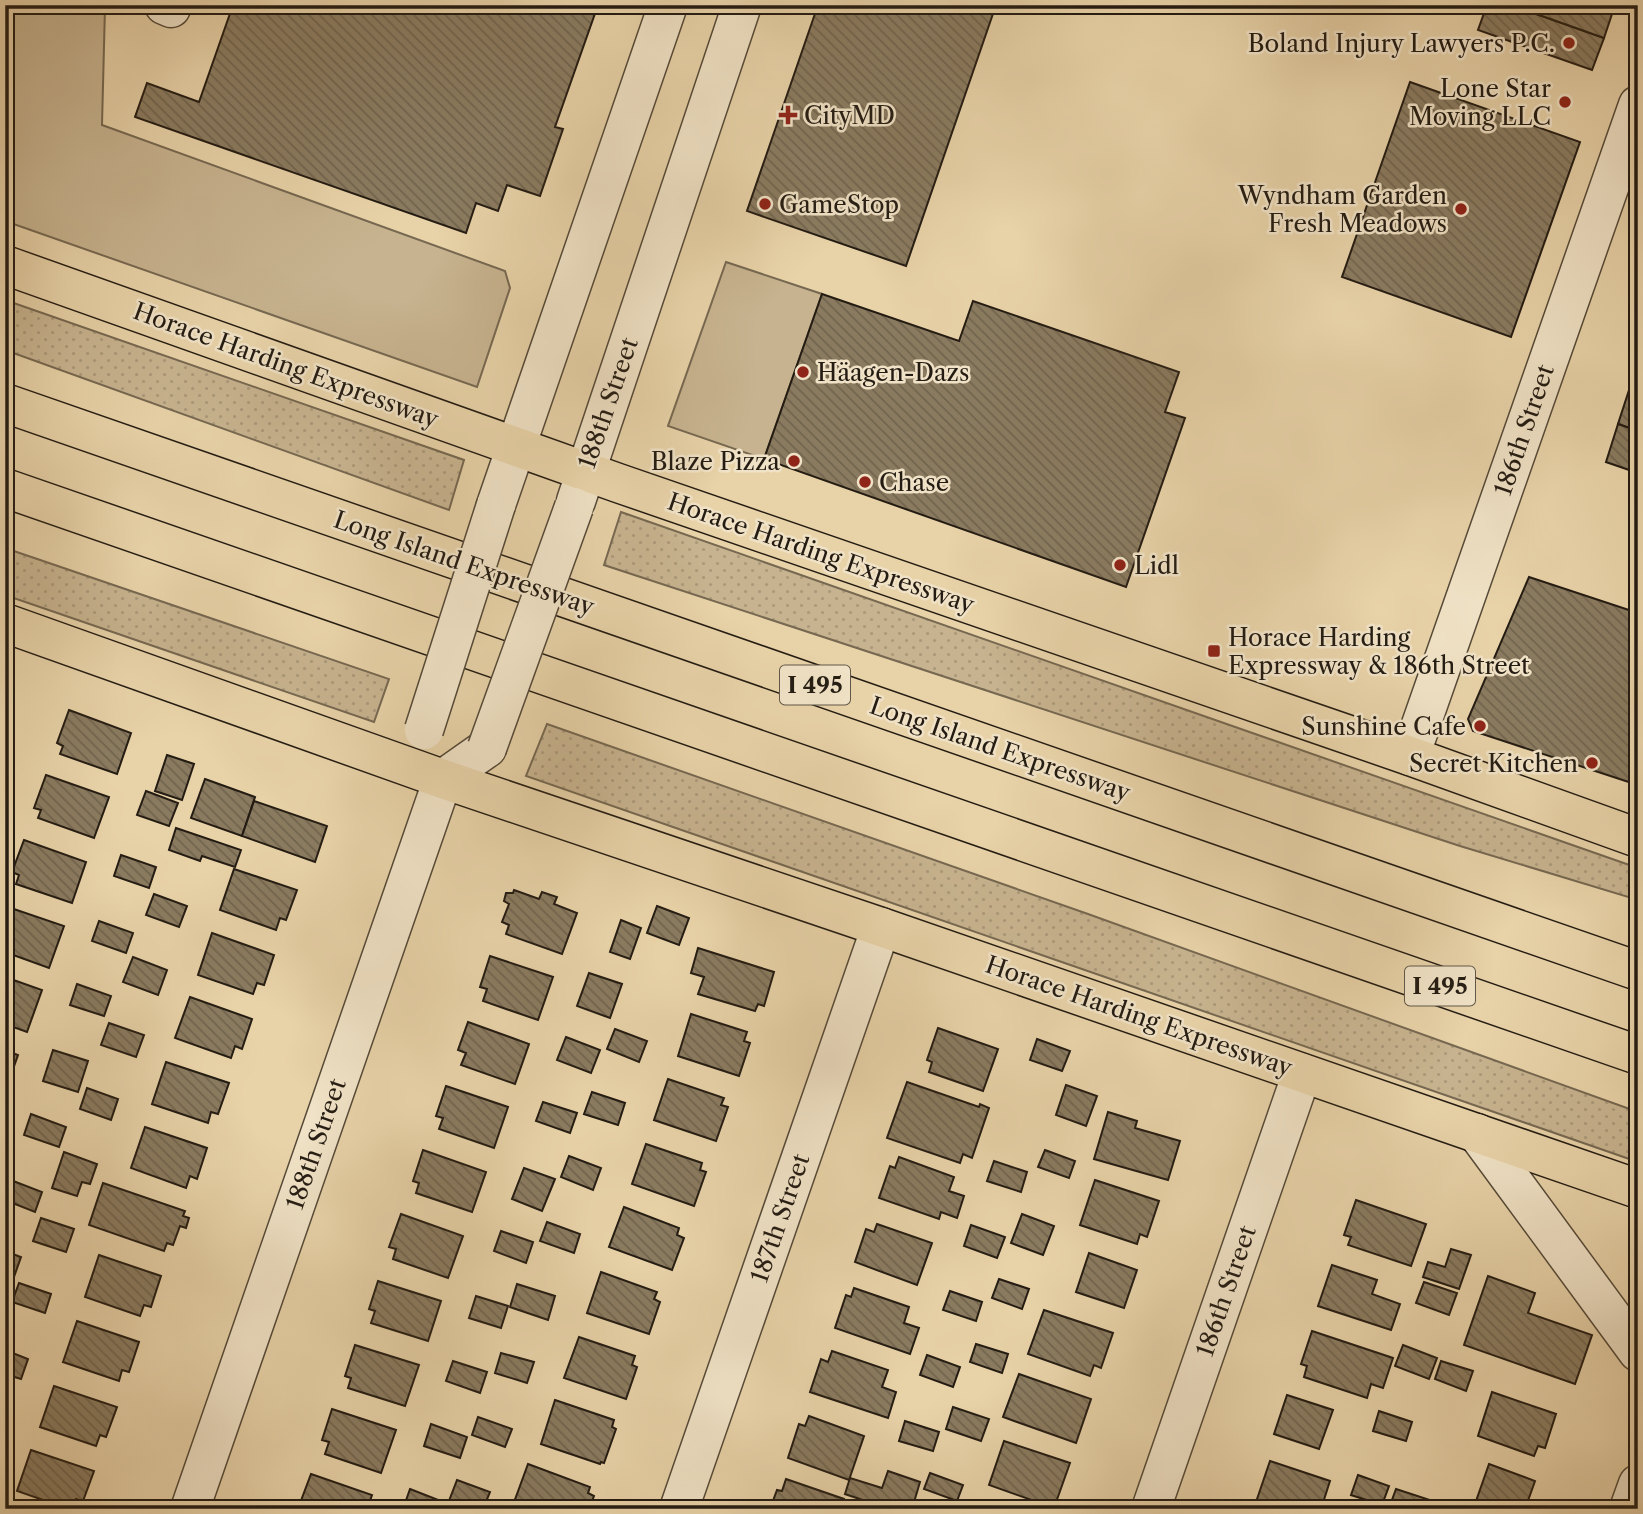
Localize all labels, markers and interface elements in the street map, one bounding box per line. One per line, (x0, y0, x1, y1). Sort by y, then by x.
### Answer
place label: Boland Injury Lawyers P.C. (1248, 29, 1555, 58)
marker: Boland Injury Lawyers P.C. (1561, 35, 1577, 51)
place label: Lone Star Moving LLC (1409, 74, 1551, 131)
marker: Lone Star Moving LLC (1557, 94, 1573, 110)
place label: CityMD (804, 101, 895, 130)
marker: CityMD (778, 105, 798, 125)
place label: Wyndham Garden Fresh Meadows (1237, 181, 1447, 238)
place label: GameStop (779, 190, 899, 219)
marker: GameStop (757, 196, 773, 212)
marker: Wyndham Garden Fresh Meadows (1453, 201, 1469, 217)
street label: Horace Harding Expressway (129, 296, 443, 434)
street label: 188th Street (572, 333, 644, 472)
place label: Häagen-Dazs (817, 358, 969, 387)
street label: 186th Street (1488, 360, 1560, 499)
marker: Häagen-Dazs (795, 364, 811, 380)
place label: Blaze Pizza (651, 447, 780, 476)
marker: Blaze Pizza (786, 453, 802, 469)
place label: Chase (879, 468, 949, 497)
marker: Chase (857, 474, 873, 490)
street label: Horace Harding Expressway (664, 487, 979, 619)
street label: Long Island Expressway (330, 505, 599, 621)
place label: Lidl (1134, 551, 1179, 580)
marker: Lidl (1112, 557, 1128, 573)
place label: Horace Harding Expressway & 186th Street (1228, 623, 1530, 680)
marker: Horace Harding Expressway & 186th Street (1206, 643, 1222, 659)
road number: I 495 (780, 666, 850, 705)
street label: Long Island Expressway (866, 691, 1135, 807)
place label: Sunshine Cafe (1301, 712, 1466, 741)
marker: Sunshine Cafe (1472, 718, 1488, 734)
place label: Secret Kitchen (1409, 749, 1578, 778)
marker: Secret Kitchen (1584, 755, 1600, 771)
street label: Horace Harding Expressway (982, 950, 1297, 1082)
road number: I 495 (1405, 967, 1475, 1006)
street label: 188th Street (280, 1074, 352, 1213)
street label: 187th Street (744, 1149, 816, 1286)
street label: 186th Street (1190, 1221, 1262, 1360)

